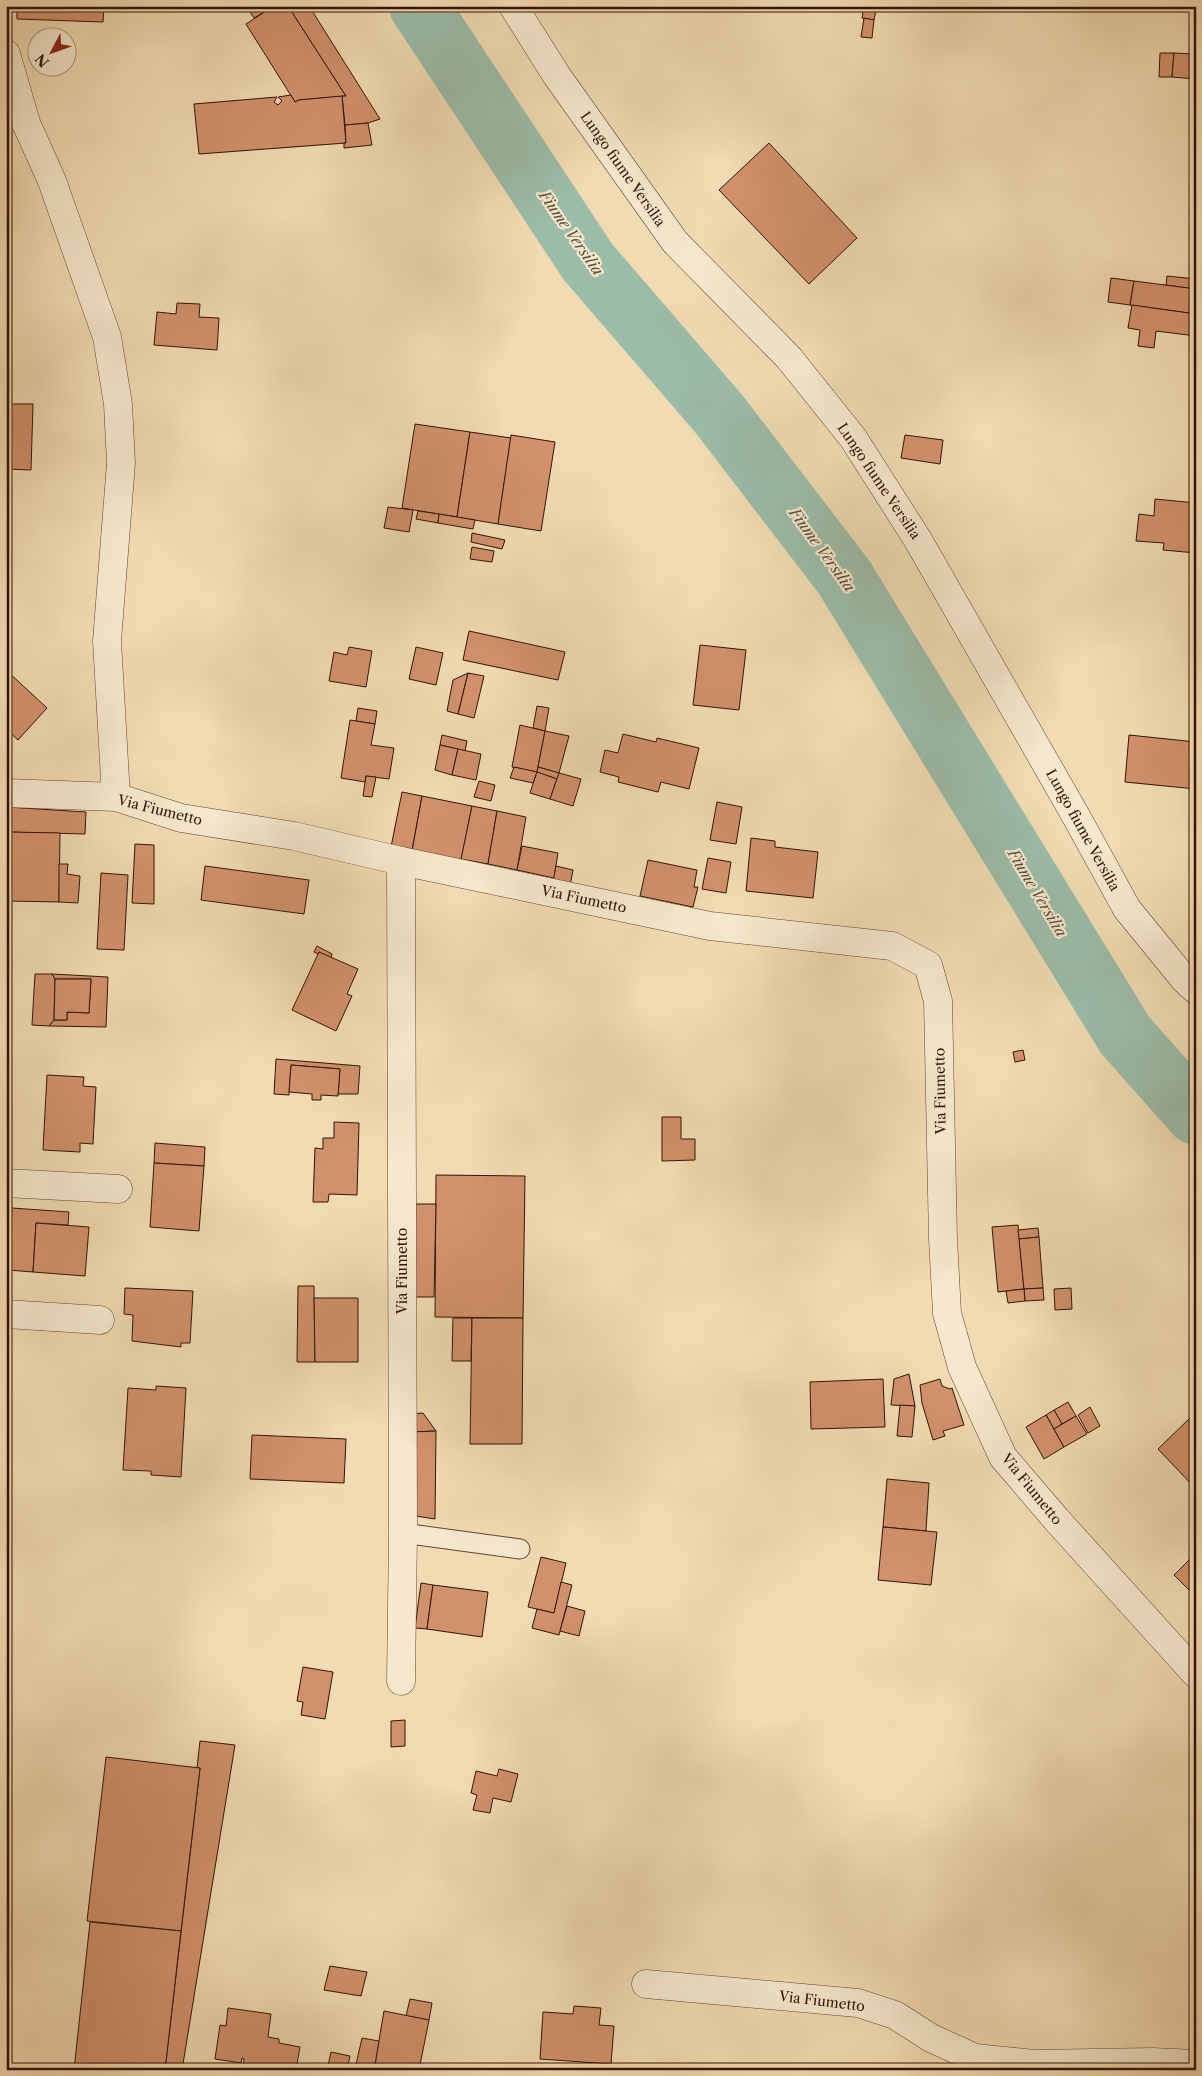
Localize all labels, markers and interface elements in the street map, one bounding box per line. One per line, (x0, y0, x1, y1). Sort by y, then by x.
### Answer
north arrow (28, 28, 78, 78)
text: N (31, 50, 53, 71)
street label: Lungo fiume Versilia (576, 108, 670, 231)
water label: Fiume Versilia (535, 186, 608, 279)
street label: Lungo fiume Versilia (833, 419, 925, 543)
water label: Fiume Versilia (785, 503, 859, 595)
street label: Lungo fiume Versilia (1042, 766, 1124, 895)
street label: Via Fiumetto (115, 791, 204, 829)
water label: Fiume Versilia (1003, 845, 1071, 940)
street label: Via Fiumetto (539, 881, 628, 917)
street label: Via Fiumetto (930, 1048, 950, 1135)
street label: Via Fiumetto (393, 1228, 411, 1315)
street label: Via Fiumetto (997, 1449, 1066, 1528)
street label: Via Fiumetto (777, 1987, 866, 2015)

